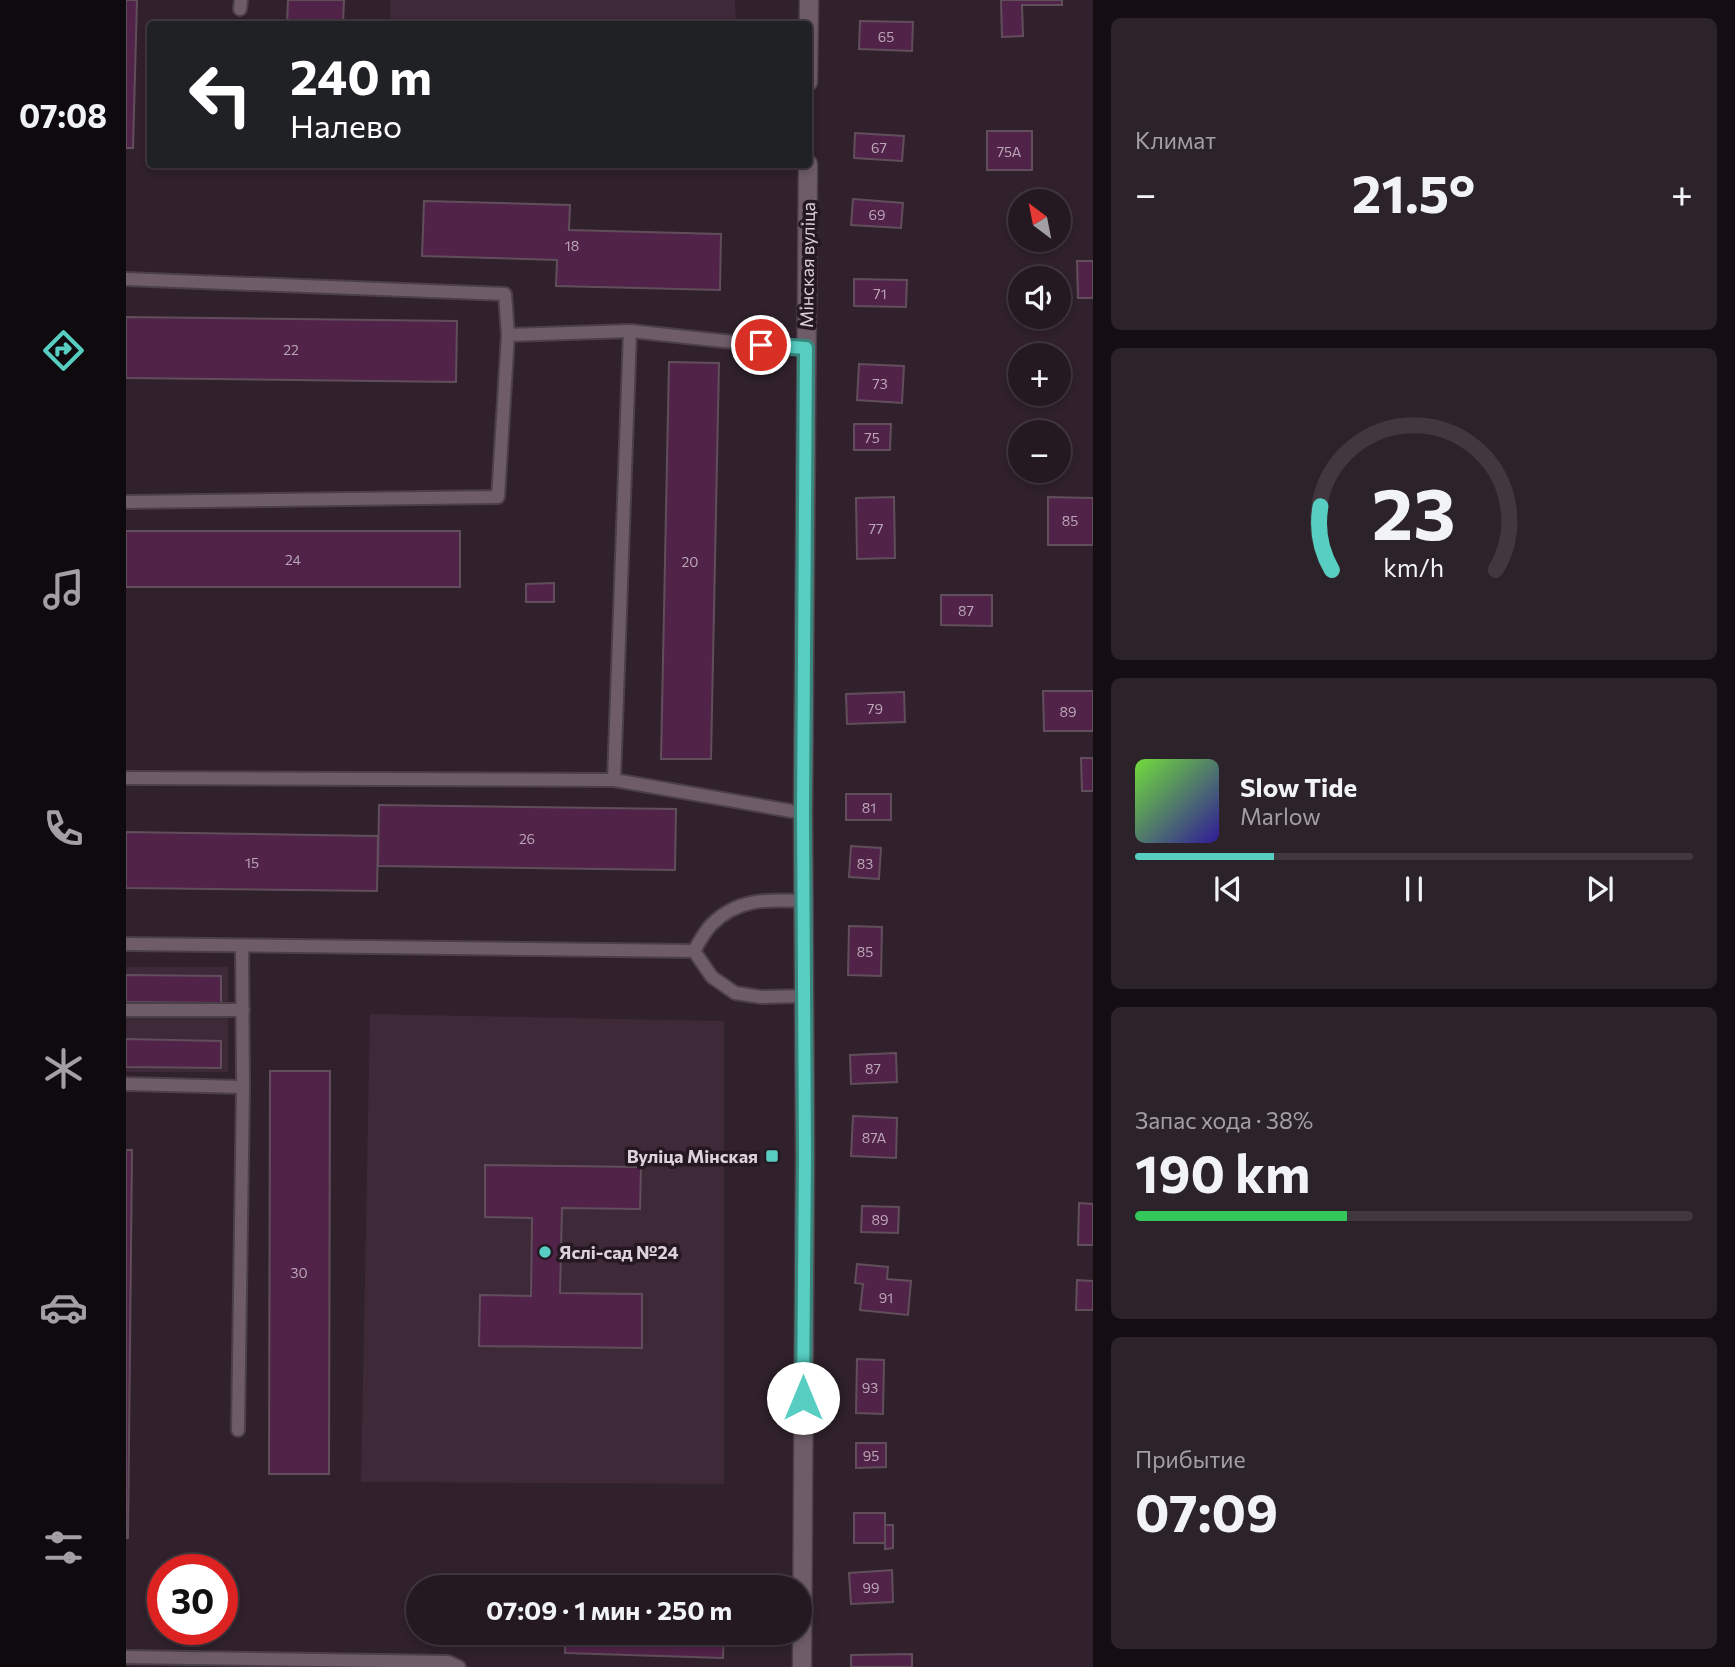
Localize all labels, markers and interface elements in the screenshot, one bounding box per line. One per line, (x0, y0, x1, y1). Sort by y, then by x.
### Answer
house number: 65 (878, 28, 894, 45)
text: 240 m (290, 45, 432, 105)
icon: left (175, 49, 266, 140)
text: 07:08 (19, 95, 107, 135)
text: Налево (290, 105, 402, 145)
text: Климат (1135, 126, 1216, 154)
house number: 67 (871, 139, 887, 156)
house number: 75А (997, 143, 1022, 160)
text: 21.5° (1352, 160, 1475, 224)
text: − (1135, 169, 1157, 216)
text: + (1671, 169, 1693, 216)
north arrow (1008, 189, 1071, 252)
map controls (1008, 189, 1071, 483)
street label: Мінская вуліца (795, 202, 819, 328)
house number: 69 (869, 206, 885, 223)
house number: 18 (565, 237, 579, 254)
button: sound (1008, 266, 1071, 329)
house number: 71 (873, 285, 887, 302)
pin (731, 315, 791, 375)
icon: directions (39, 326, 88, 375)
icon: arrive (742, 326, 780, 364)
house number: 22 (283, 341, 299, 358)
button: + (1008, 343, 1071, 406)
house number: 73 (872, 375, 888, 392)
button: − (1008, 420, 1071, 483)
house number: 75 (864, 429, 880, 446)
text: 23 (1372, 466, 1456, 555)
house number: 85 (1062, 512, 1078, 529)
house number: 77 (869, 520, 883, 537)
house number: 24 (285, 551, 302, 568)
text: km/h (1384, 551, 1444, 581)
house number: 20 (682, 553, 698, 570)
icon: music (39, 565, 88, 614)
house number: 87 (958, 602, 974, 619)
house number: 79 (867, 700, 883, 717)
house number: 89 (1060, 703, 1077, 720)
text: Slow Tide (1240, 771, 1357, 802)
house number: 81 (862, 799, 876, 816)
text: Marlow (1240, 802, 1321, 830)
icon: phone (39, 804, 88, 853)
house number: 26 (519, 830, 535, 847)
house number: 15 (245, 854, 259, 871)
house number: 83 (857, 855, 873, 872)
icon: previous (1209, 870, 1247, 908)
icon: pause (1395, 870, 1433, 908)
icon: next (1581, 870, 1619, 908)
house number: 85 (857, 943, 873, 960)
icon: climate (39, 1044, 88, 1093)
house number: 87 (865, 1060, 881, 1077)
text: Запас хода · 38% (1135, 1106, 1313, 1134)
house number: 87А (862, 1129, 886, 1146)
text: 190 km (1135, 1140, 1310, 1204)
place label: Вуліца Мінская (627, 1145, 758, 1167)
marker: Вуліца Мінская (764, 1148, 780, 1164)
house number: 89 (872, 1211, 889, 1228)
place label: Яслі-сад №24 (559, 1241, 678, 1263)
marker: Яслі-сад №24 (537, 1244, 553, 1260)
house number: 30 (290, 1264, 308, 1281)
icon: car (39, 1283, 88, 1332)
house number: 91 (879, 1289, 893, 1306)
position arrow (766, 1361, 840, 1435)
house number: 93 (862, 1379, 878, 1396)
text: Прибытие (1135, 1445, 1246, 1473)
house number: 95 (863, 1447, 879, 1464)
text: 07:09 (1135, 1479, 1278, 1543)
icon: filters (39, 1523, 88, 1572)
speed limit sign: 30 (147, 1554, 238, 1645)
house number: 99 (863, 1579, 880, 1596)
text: 07:09 · 1 мин · 250 m (486, 1594, 732, 1625)

